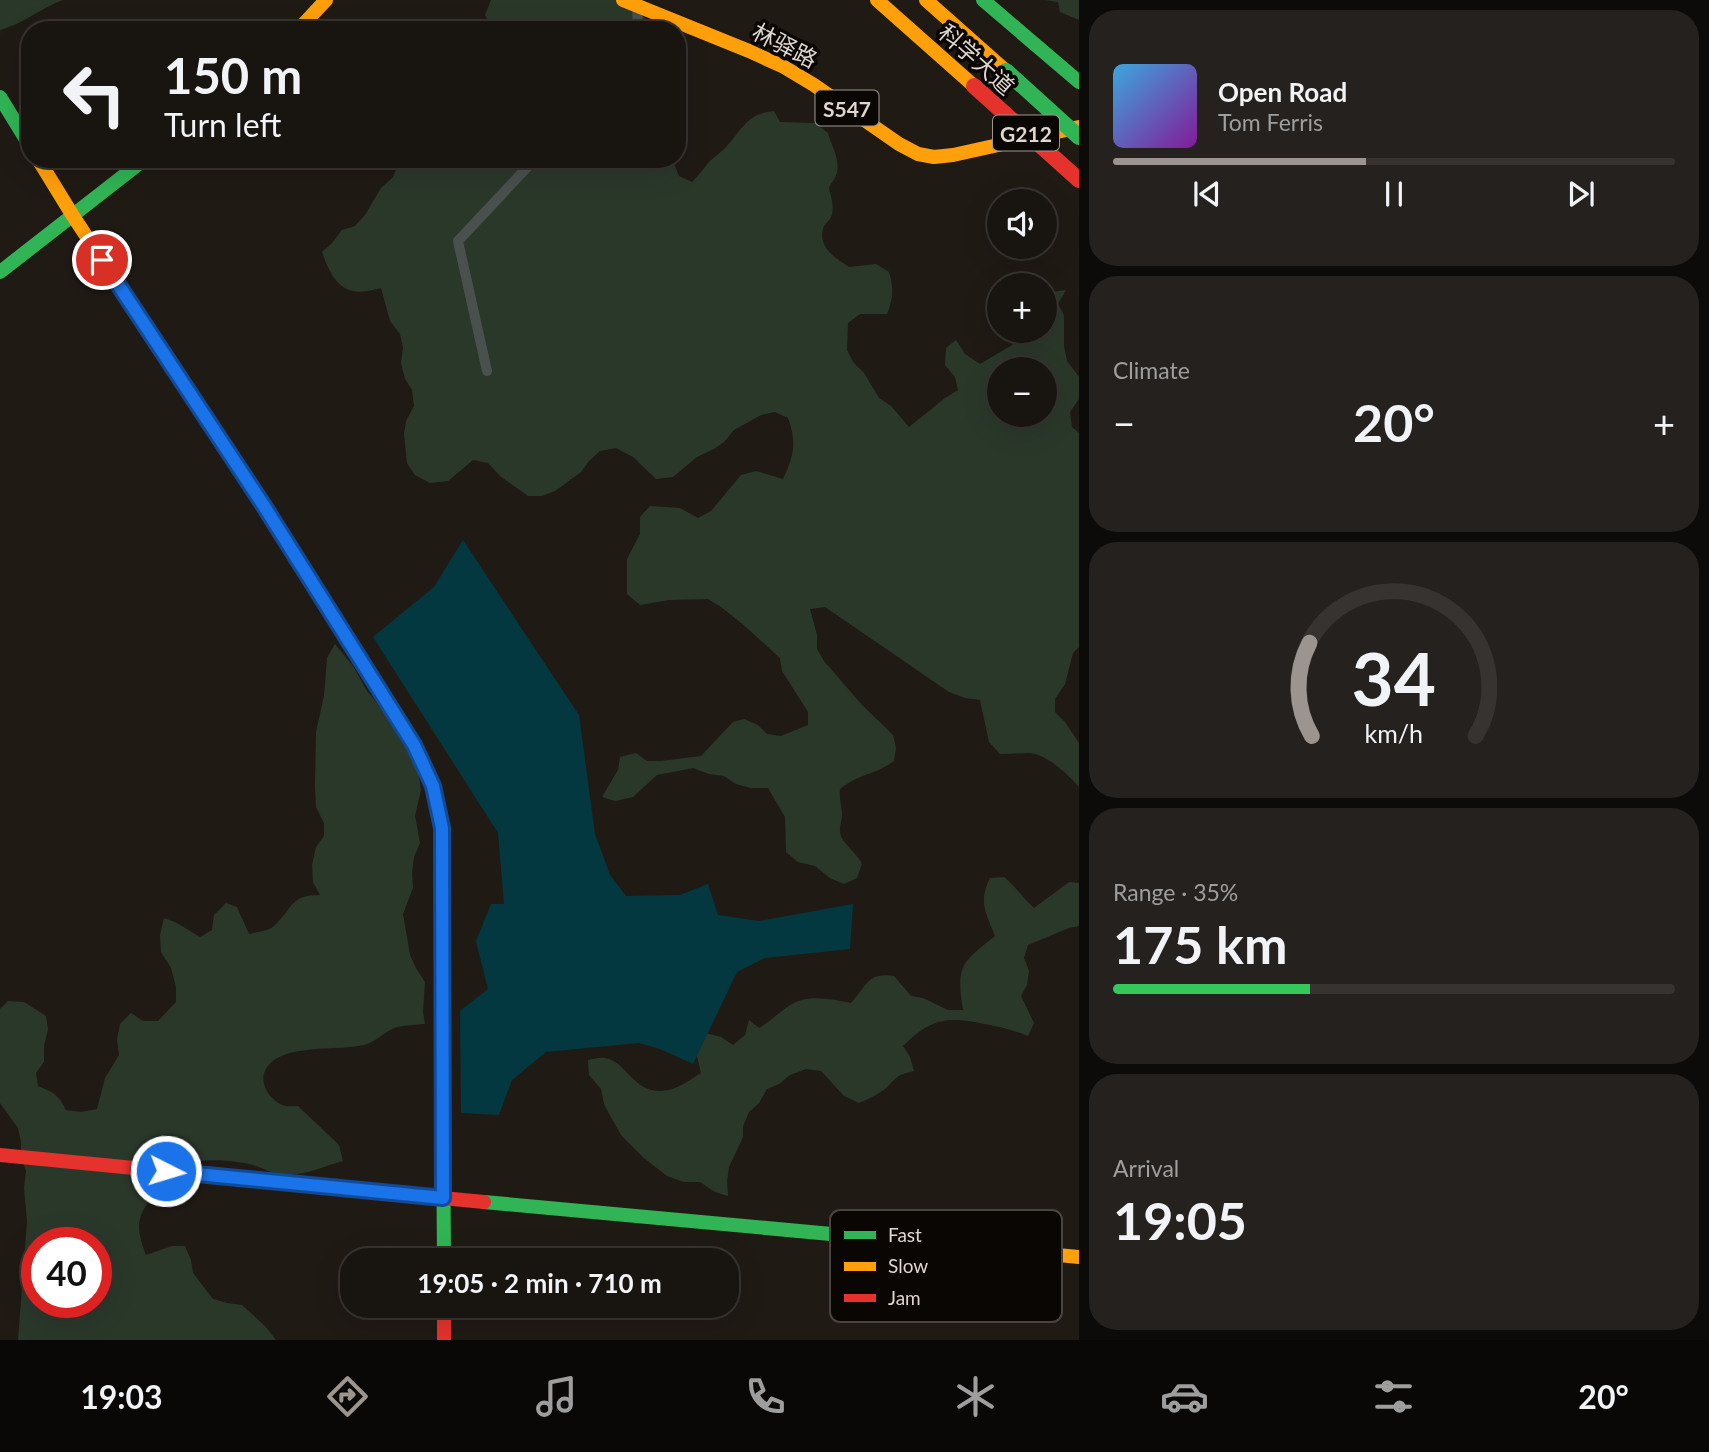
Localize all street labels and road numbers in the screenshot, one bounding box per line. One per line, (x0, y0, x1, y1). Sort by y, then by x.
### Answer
street label: 林驿路 (748, 17, 822, 73)
street label: 科学大道 (933, 18, 1021, 100)
road number: S547 (816, 90, 878, 126)
road number: G212 (993, 116, 1059, 150)

